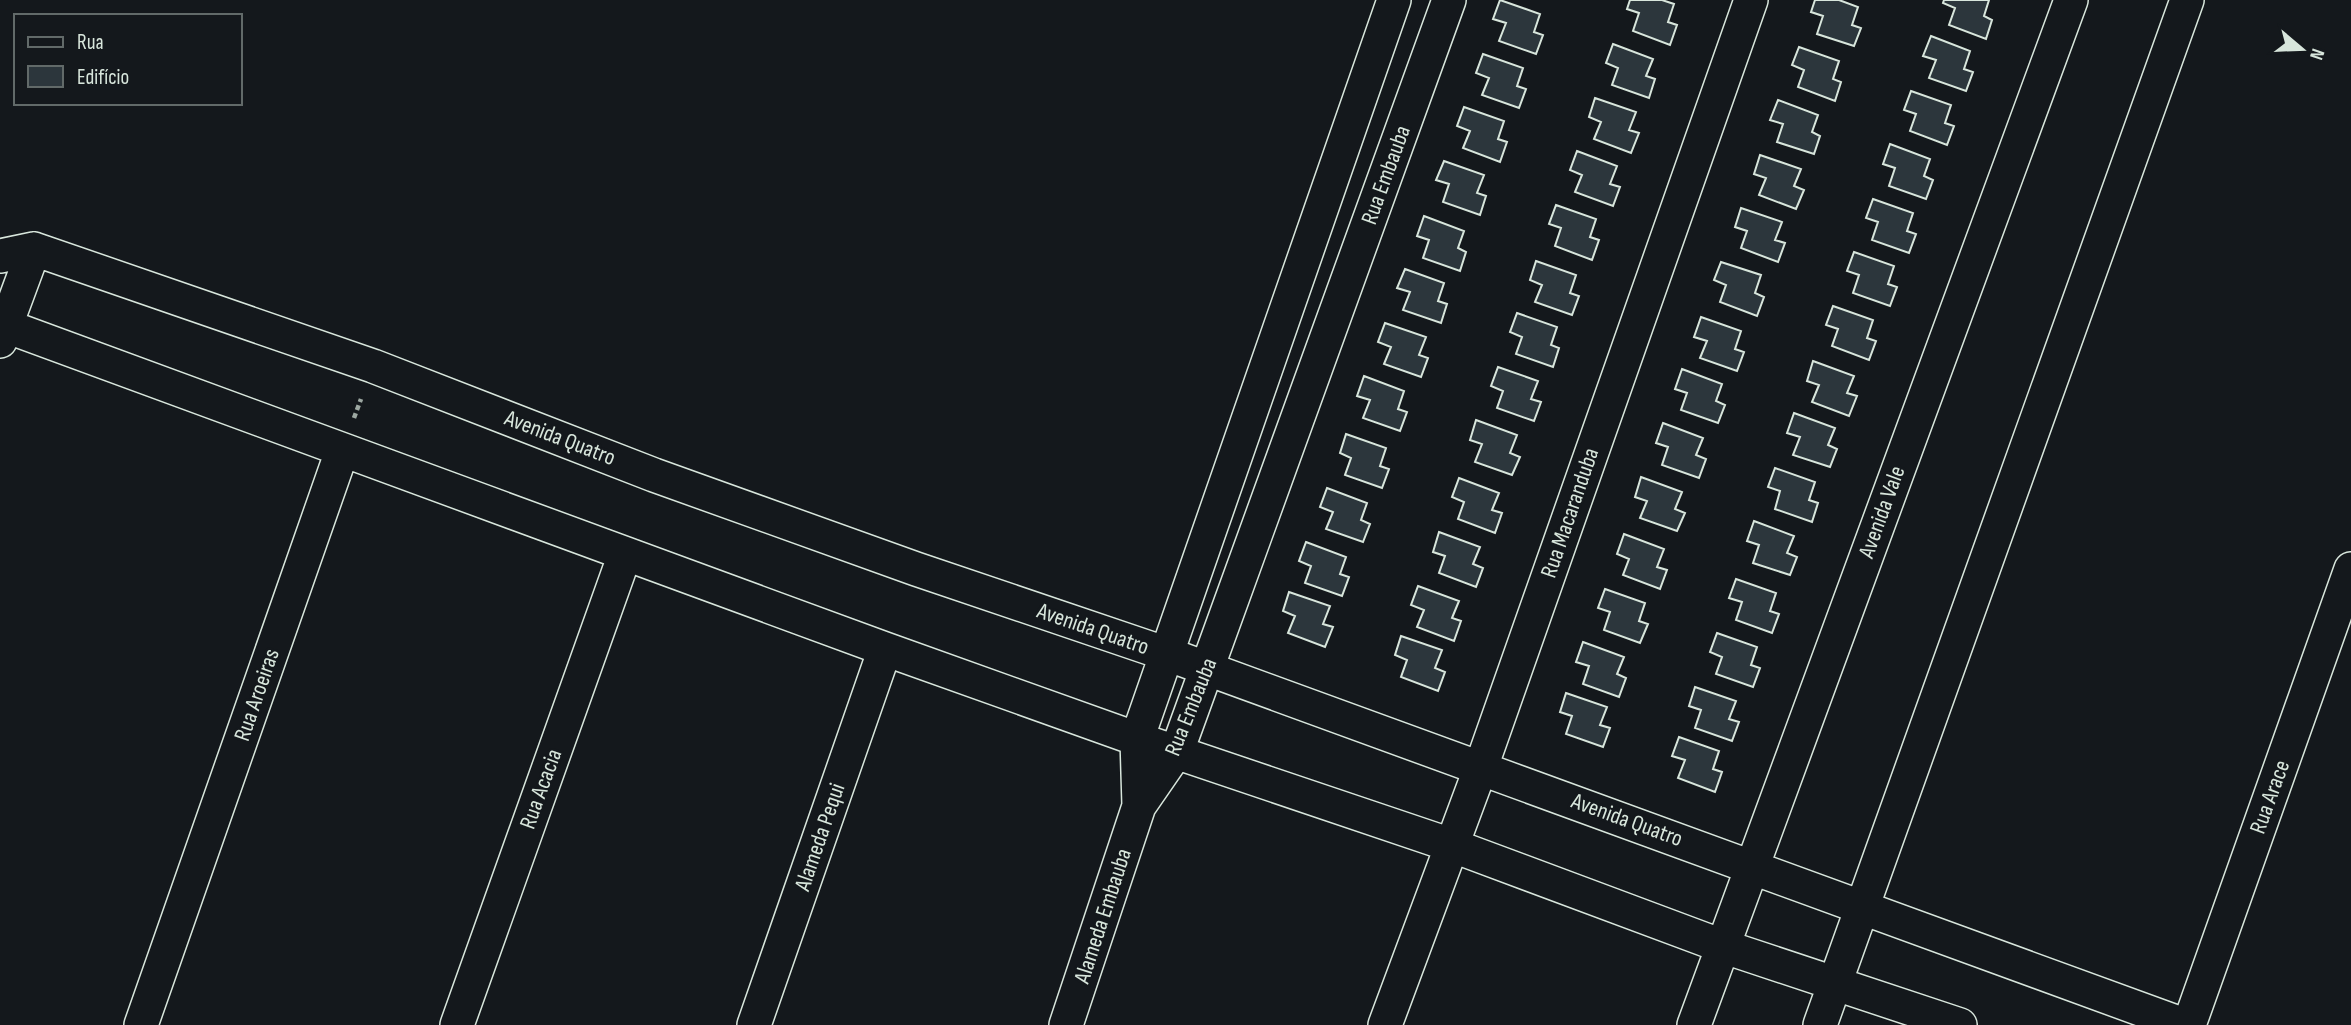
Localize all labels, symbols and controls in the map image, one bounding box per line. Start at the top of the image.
legend [14,14,242,105]
north arrow [2267,14,2337,84]
text: Rua [77,30,104,55]
text: N [2304,46,2329,63]
text: Edifício [77,65,129,90]
street label: Rua Embauba [1355,122,1417,228]
street label: Avenida Quatro [500,404,619,472]
street label: Rua Macaranduba [1535,444,1605,582]
street label: Avenida Vale [1852,462,1912,563]
street label: Avenida Quatro [1032,596,1153,661]
street label: Rua Aroeiras [228,645,286,745]
street label: Rua Embauba [1159,654,1223,760]
street label: Rua Acacia [514,745,568,833]
street label: Rua Arace [2244,756,2296,838]
street label: Alameda Pequi [788,780,851,895]
street label: Avenida Quatro [1567,787,1686,853]
street label: Alameda Embauba [1068,845,1138,988]

